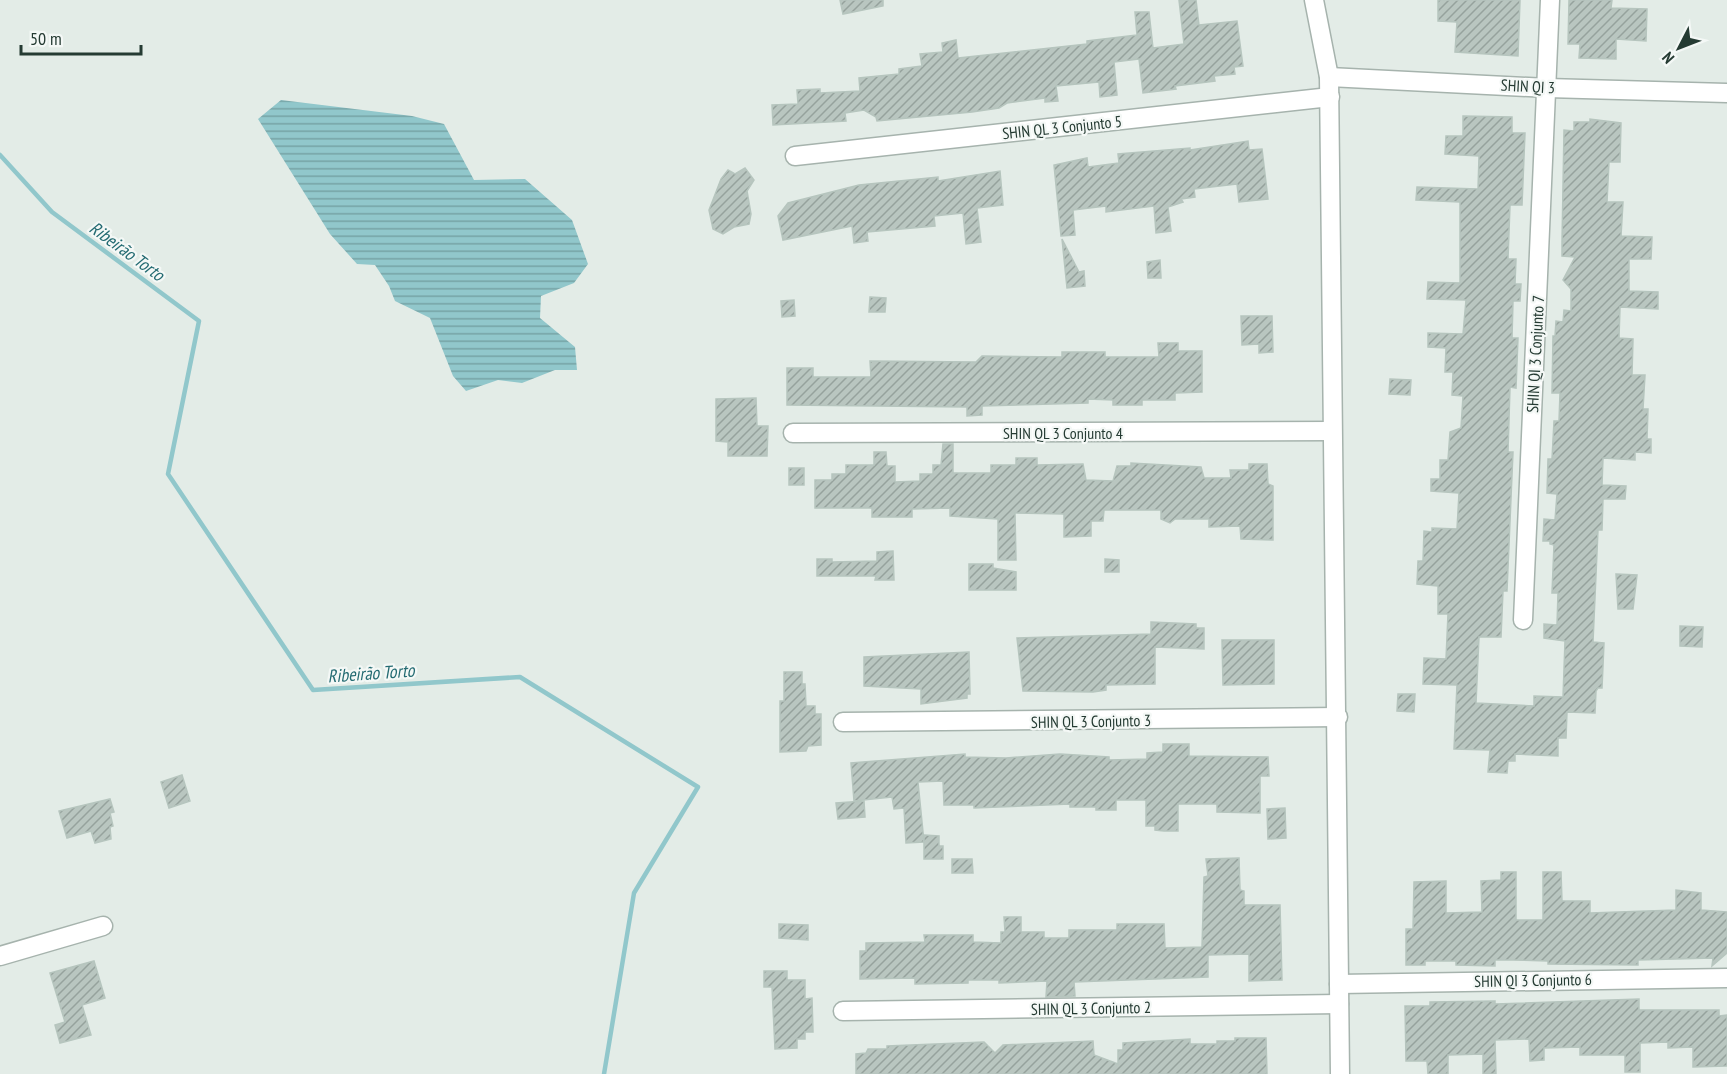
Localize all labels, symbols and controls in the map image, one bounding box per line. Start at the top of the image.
scale bar [21,18,141,56]
north arrow [1649,18,1709,78]
text: 50 m [30,27,62,50]
text: N [1658,48,1678,68]
street label: SHIN QI 3 [1500,75,1556,97]
street label: SHIN QL 3 Conjunto 5 [1001,111,1123,143]
water label: Ribeirão Torto [85,216,170,287]
street label: SHIN QI 3 Conjunto 7 [1522,295,1548,413]
street label: SHIN QL 3 Conjunto 4 [1003,423,1123,443]
water label: Ribeirão Torto [327,658,416,688]
street label: SHIN QL 3 Conjunto 3 [1031,710,1151,732]
street label: SHIN QI 3 Conjunto 6 [1474,969,1592,991]
street label: SHIN QL 3 Conjunto 2 [1031,997,1151,1019]

